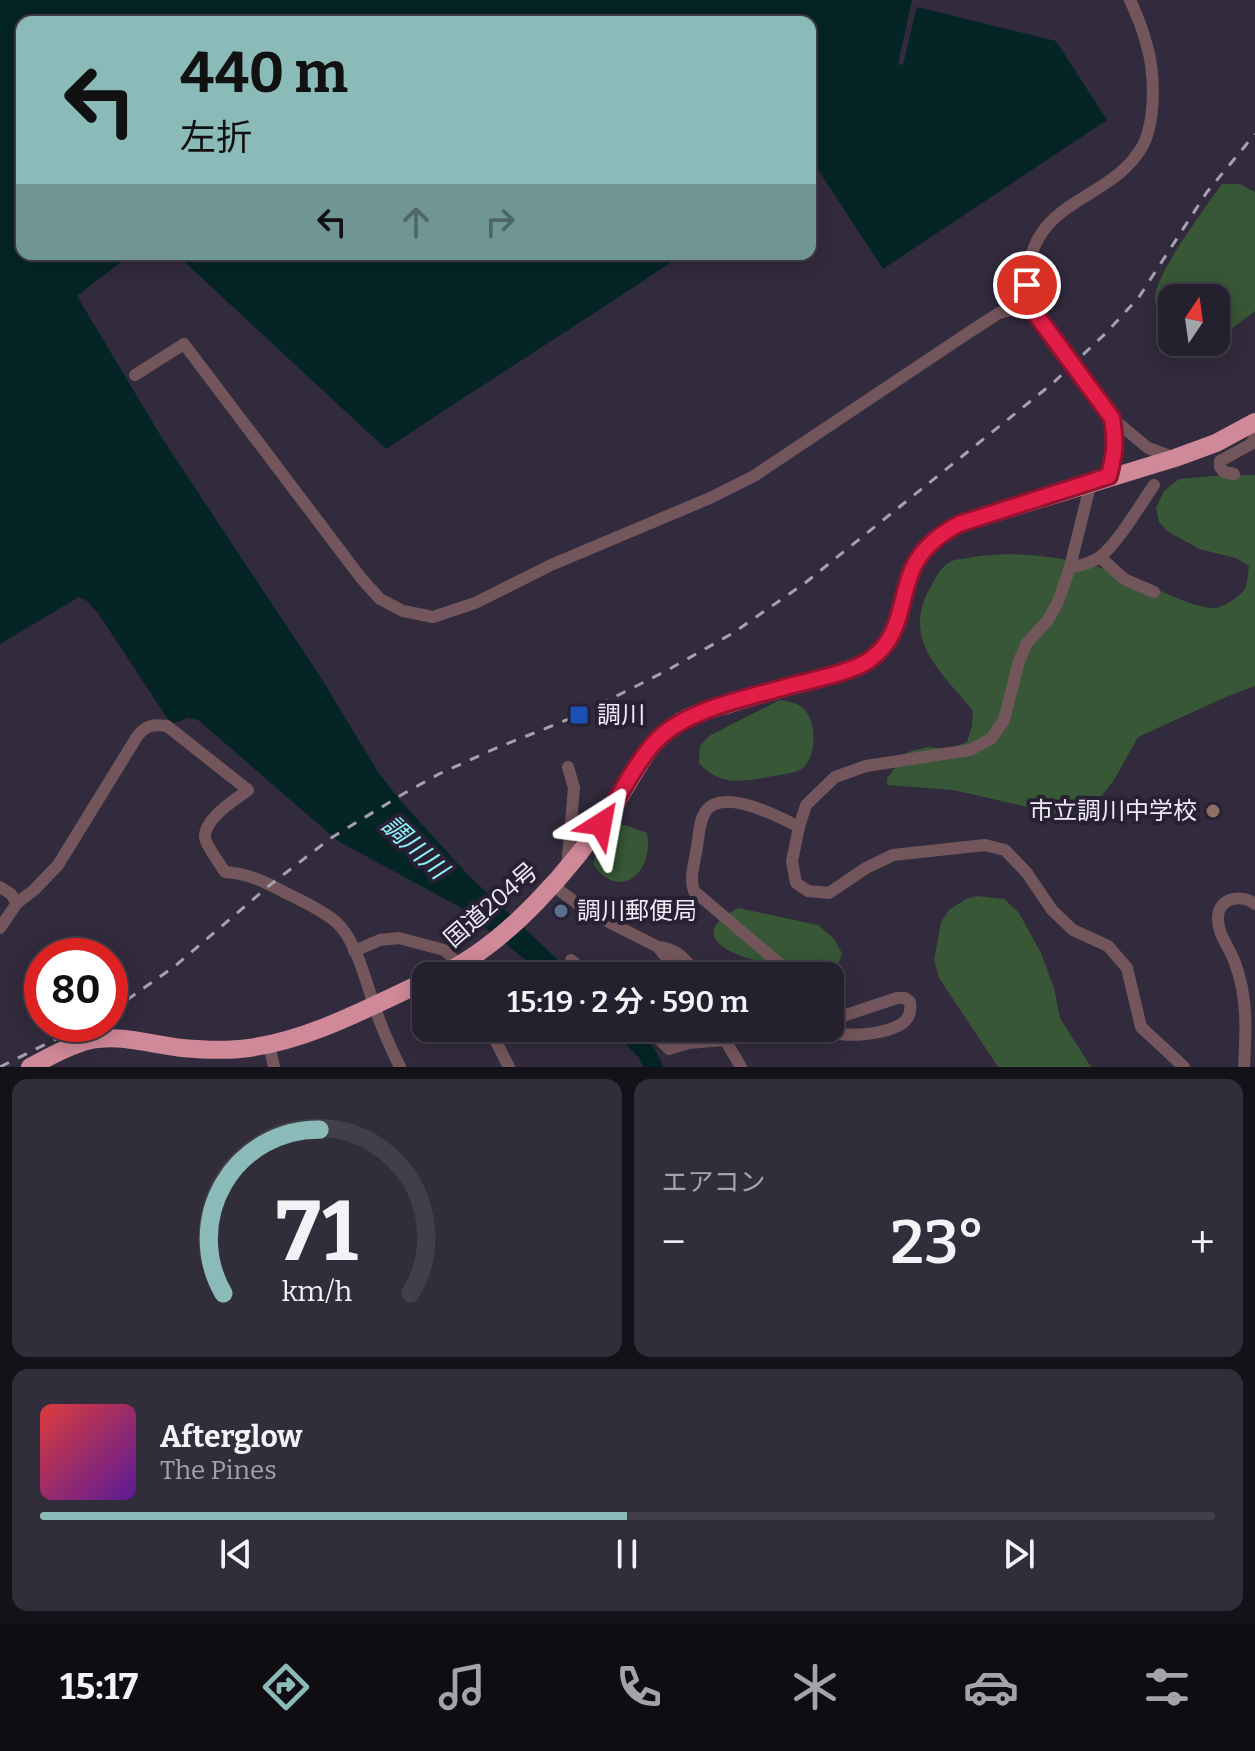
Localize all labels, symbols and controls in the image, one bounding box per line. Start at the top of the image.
text: 440 m [180,40,348,107]
icon: left [48,48,152,152]
text: 左折 [180,116,252,160]
icon: left [310,200,354,244]
icon: ahead [394,200,438,244]
icon: right [478,200,522,244]
pin [993,251,1061,319]
icon: arrive [1005,263,1049,307]
north arrow [1158,284,1230,356]
map controls [1158,284,1230,356]
place label: 調川 [597,701,645,729]
marker: 調川 [568,704,590,726]
position arrow [559,782,643,866]
place label: 市立調川中学校 [1029,797,1197,825]
marker: 市立調川中学校 [1204,802,1222,820]
water label: 調川川 [376,809,456,887]
street label: 国道204号 [439,857,543,953]
place label: 調川郵便局 [577,897,697,925]
marker: 調川郵便局 [552,902,570,920]
speed limit sign: 80 [24,938,128,1042]
text: 15:19 · 2 分 · 590 m [507,984,749,1020]
text: エアコン [662,1167,766,1198]
text: 71 [276,1182,358,1282]
text: 23° [891,1207,985,1279]
text: − [662,1216,686,1269]
text: + [1190,1216,1215,1269]
text: km/h [281,1274,352,1309]
text: Afterglow [160,1419,302,1455]
text: The Pines [160,1455,277,1486]
icon: previous [214,1532,258,1576]
icon: pause [605,1532,649,1576]
icon: next [997,1532,1041,1576]
icon: directions [258,1659,314,1715]
icon: music [434,1659,490,1715]
icon: phone [611,1659,667,1715]
icon: climate [787,1659,843,1715]
icon: car [963,1659,1019,1715]
icon: filters [1139,1659,1195,1715]
text: 15:17 [60,1665,138,1709]

